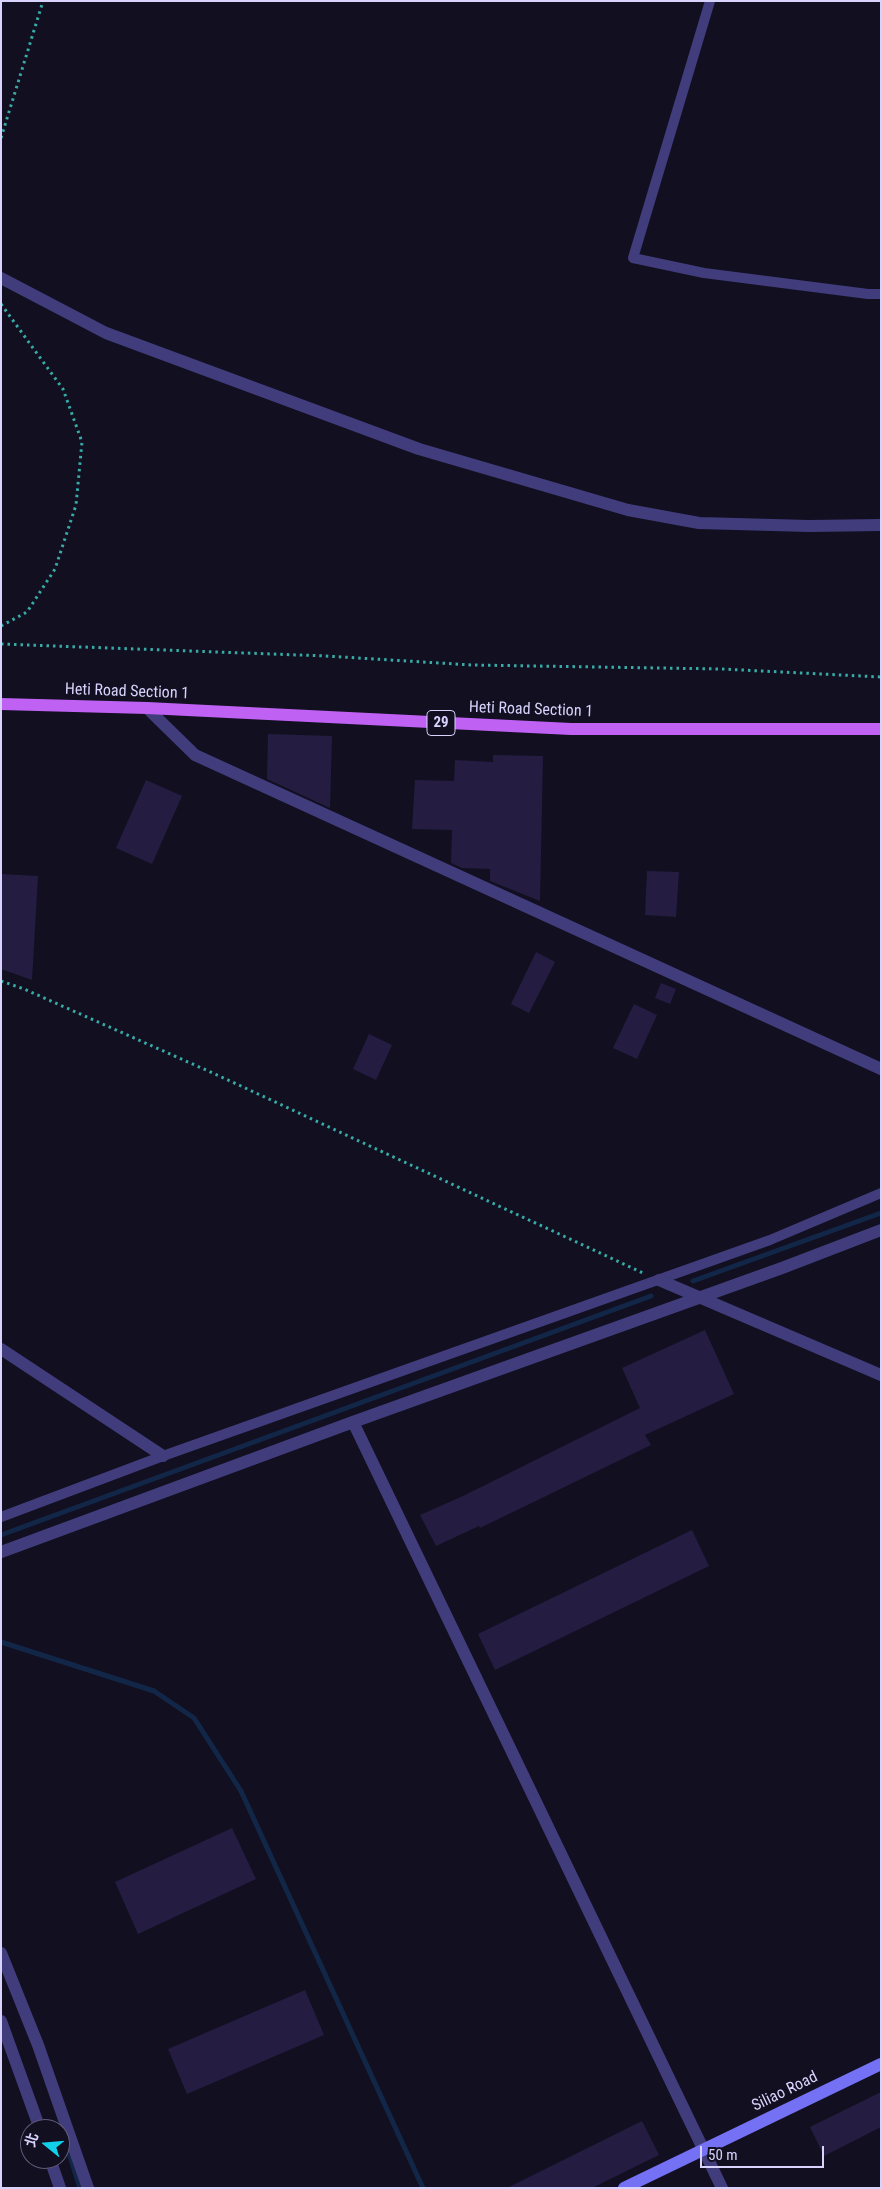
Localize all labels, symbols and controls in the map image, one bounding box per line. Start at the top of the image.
street label: Heti Road Section 1 [65,680,189,704]
street label: Heti Road Section 1 [469,698,593,722]
road number: 29 [427,710,455,736]
street label: Siliao Road [749,2068,821,2116]
north arrow [20,2119,70,2169]
text: 北 [22,2131,41,2149]
scale bar [702,2136,826,2168]
text: 50 m [708,2146,738,2164]

